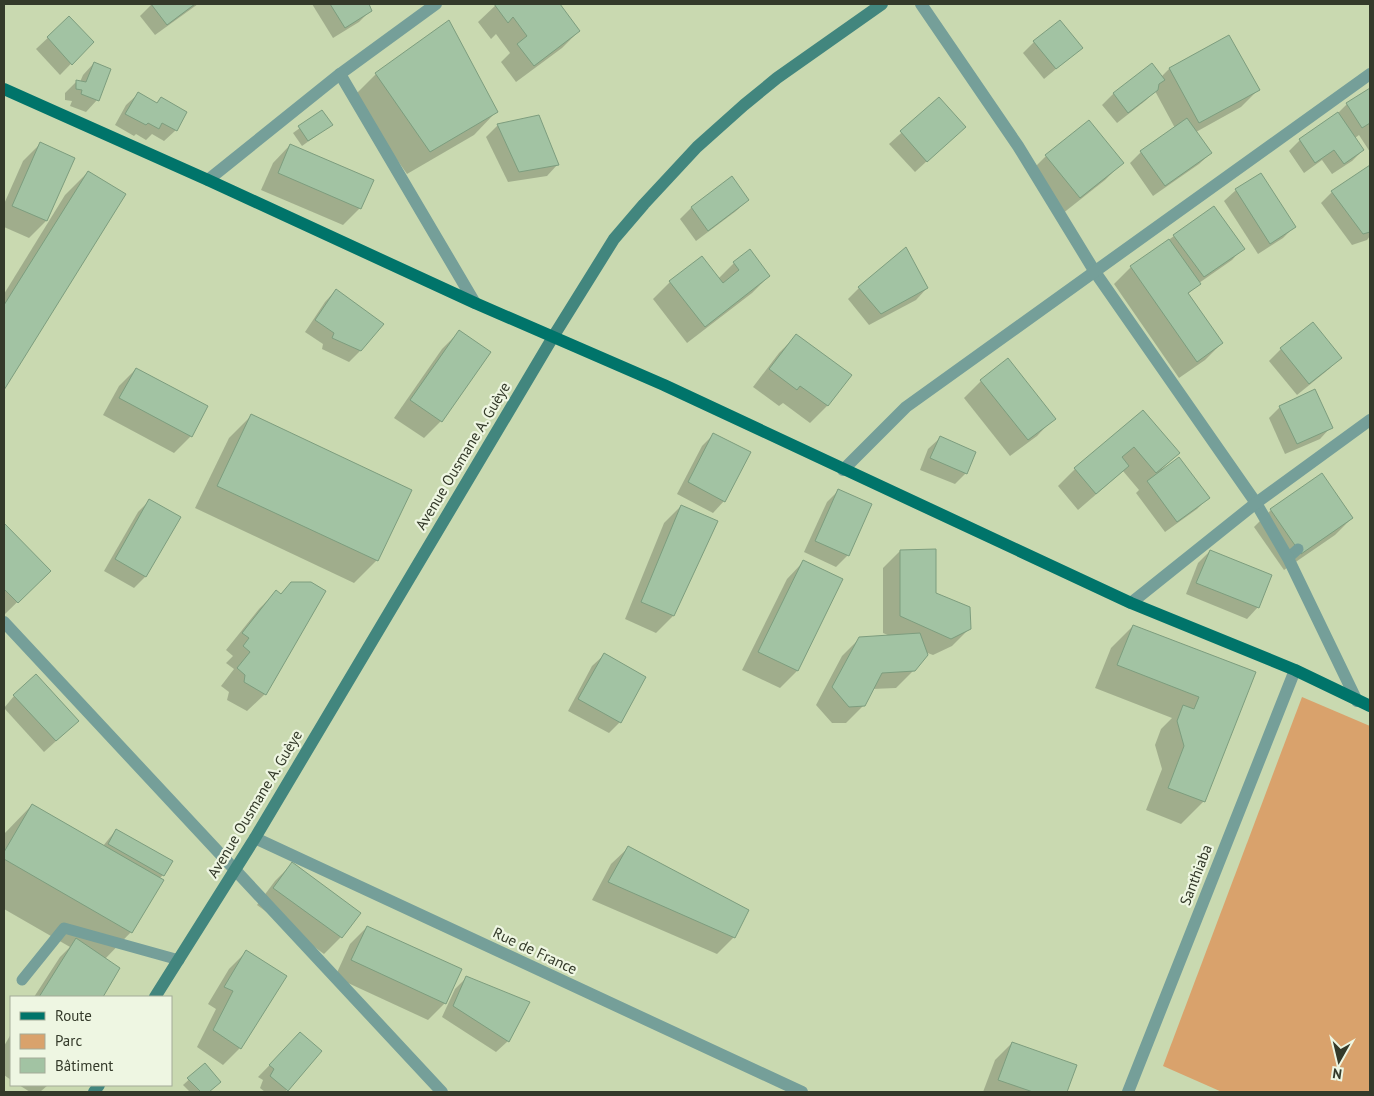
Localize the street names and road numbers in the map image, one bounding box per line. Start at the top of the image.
street label: Avenue Ousmane A. Guèye [411,379,514,533]
street label: Avenue Ousmane A. Guèye [203,727,306,881]
street label: Santhiaba [1175,842,1216,908]
street label: Rue de France [490,923,580,978]

